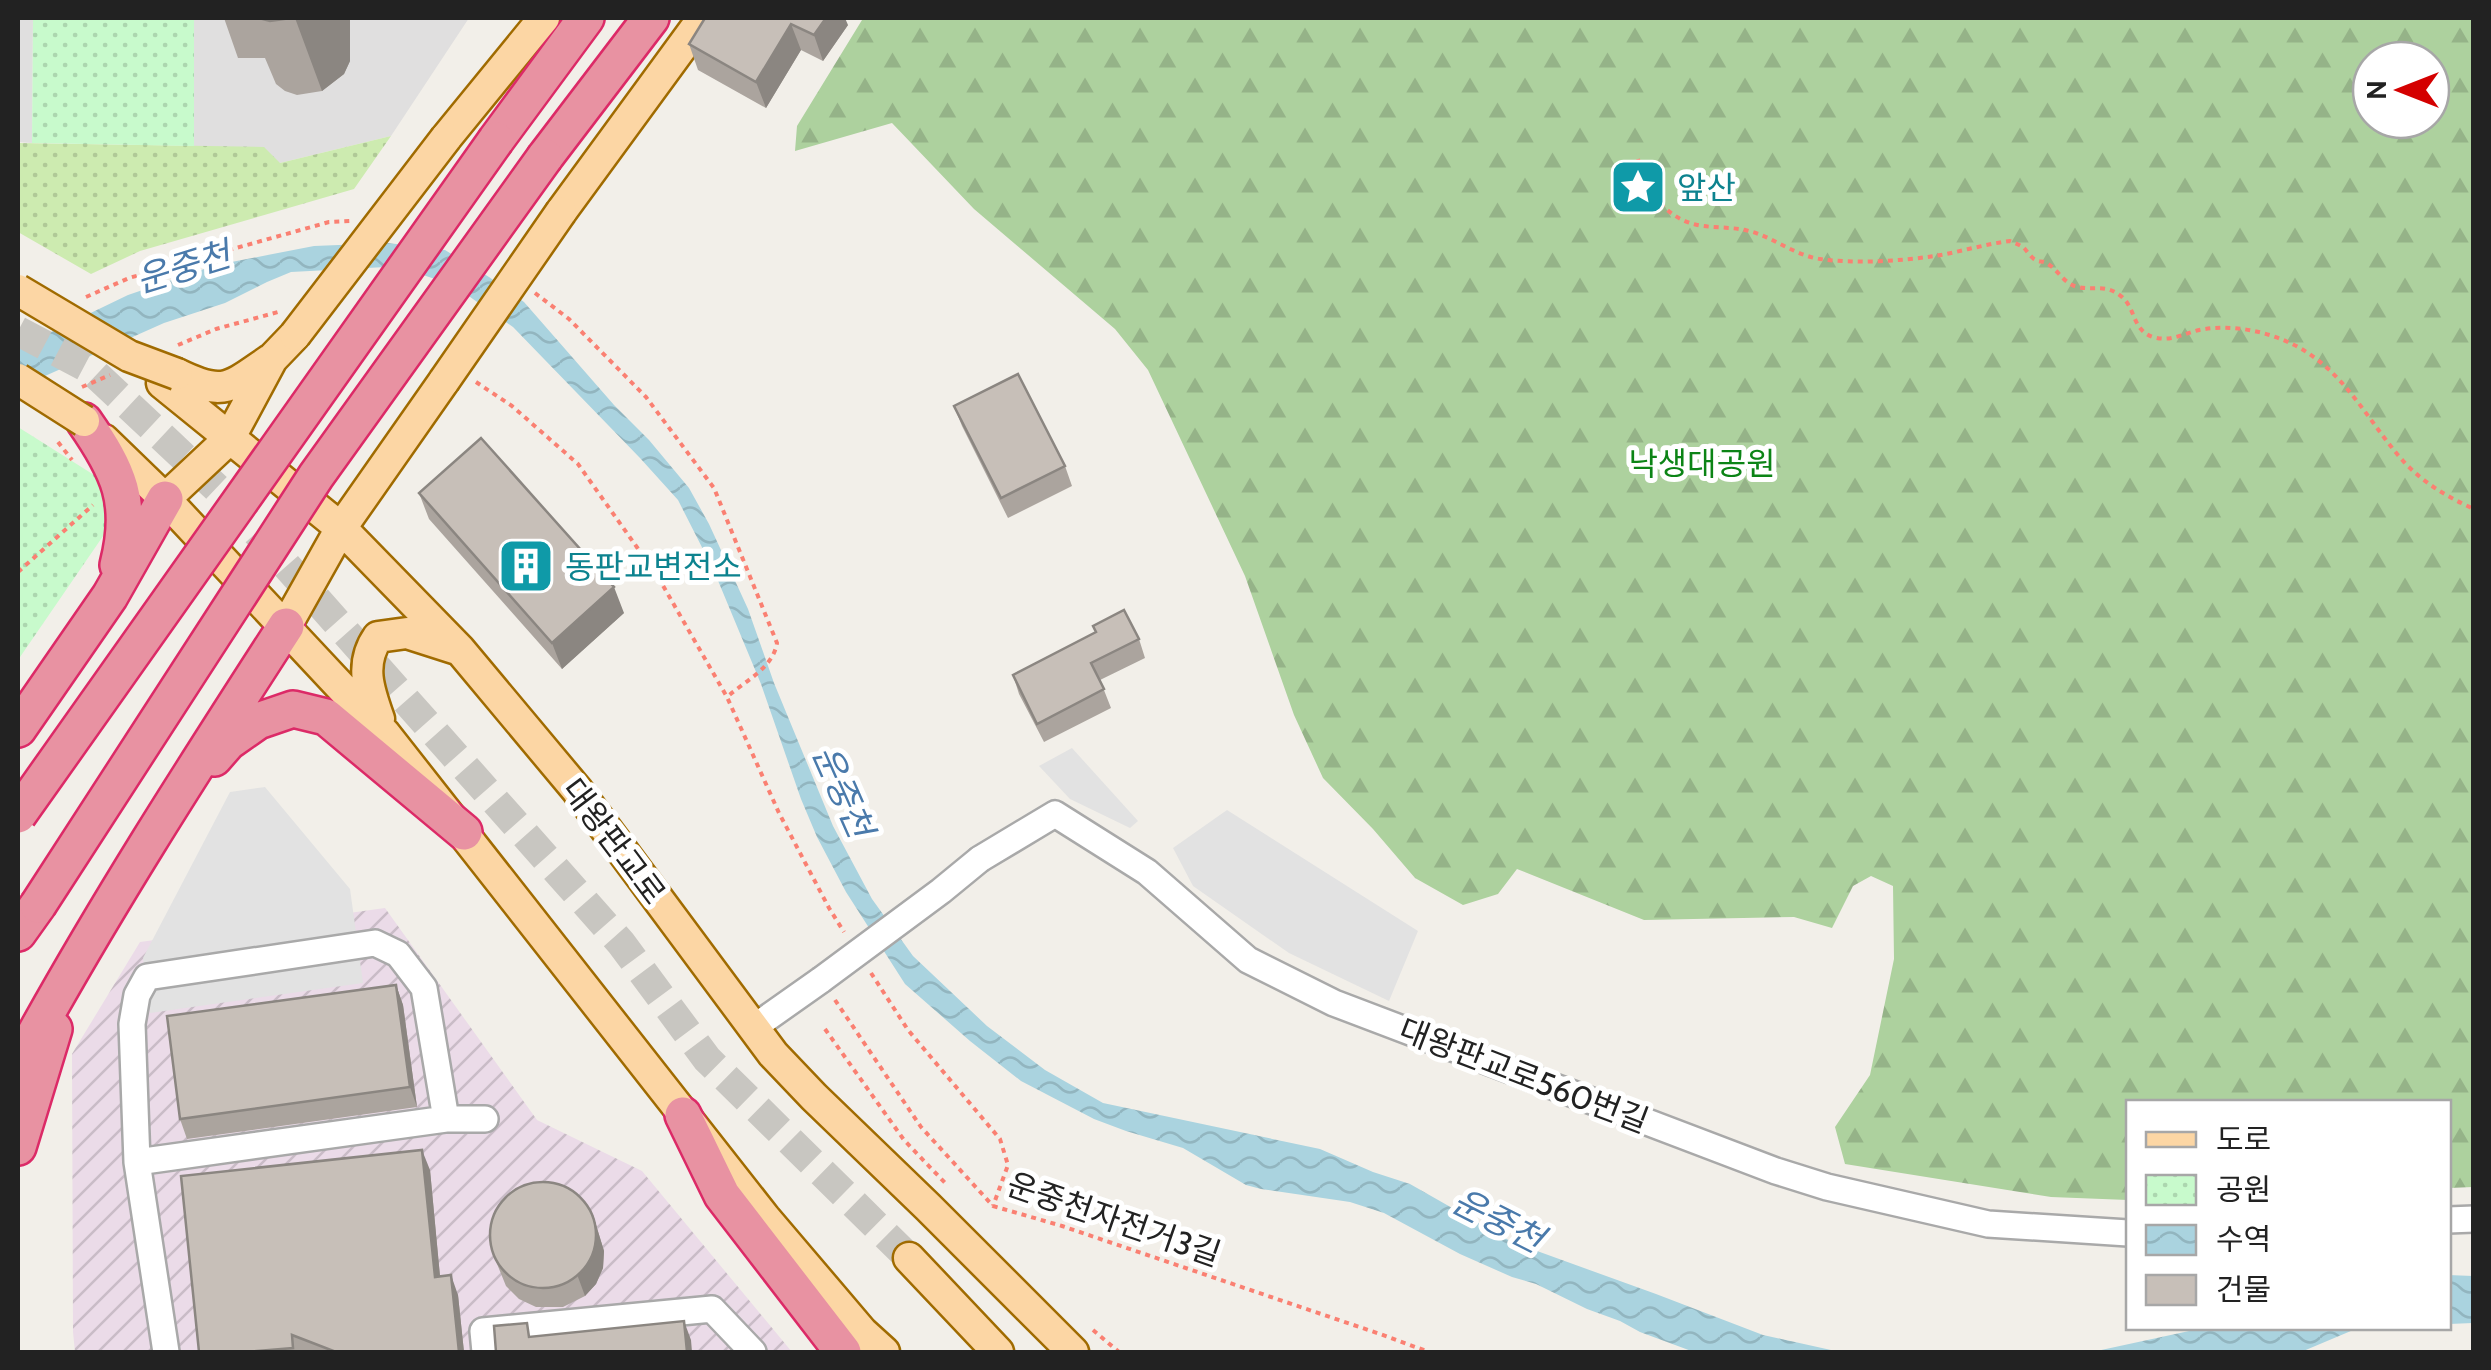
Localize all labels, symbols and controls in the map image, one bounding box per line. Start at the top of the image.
north arrow [2351,40,2451,140]
text: N [2359,80,2393,100]
place icon: 앞산 [1608,157,1668,217]
place label: 앞산 [1677,168,1736,207]
water label: 운중천 [131,231,239,302]
park label: 낙생대공원 [1628,444,1776,483]
building icon: 동판교변전소 [496,536,556,596]
place label: 동판교변전소 [565,547,742,586]
water label: 운중천 [804,738,884,847]
street label: 대왕판교로 [554,770,674,912]
street label: 대왕판교로560번길 [1394,1010,1654,1140]
legend [2126,1100,2451,1330]
text: 도로 [2216,1121,2271,1158]
street label: 운중천자전거3길 [1002,1164,1226,1274]
text: 공원 [2216,1171,2271,1208]
water label: 운중천 [1445,1179,1554,1263]
text: 수역 [2216,1221,2271,1258]
text: 건물 [2216,1271,2271,1308]

